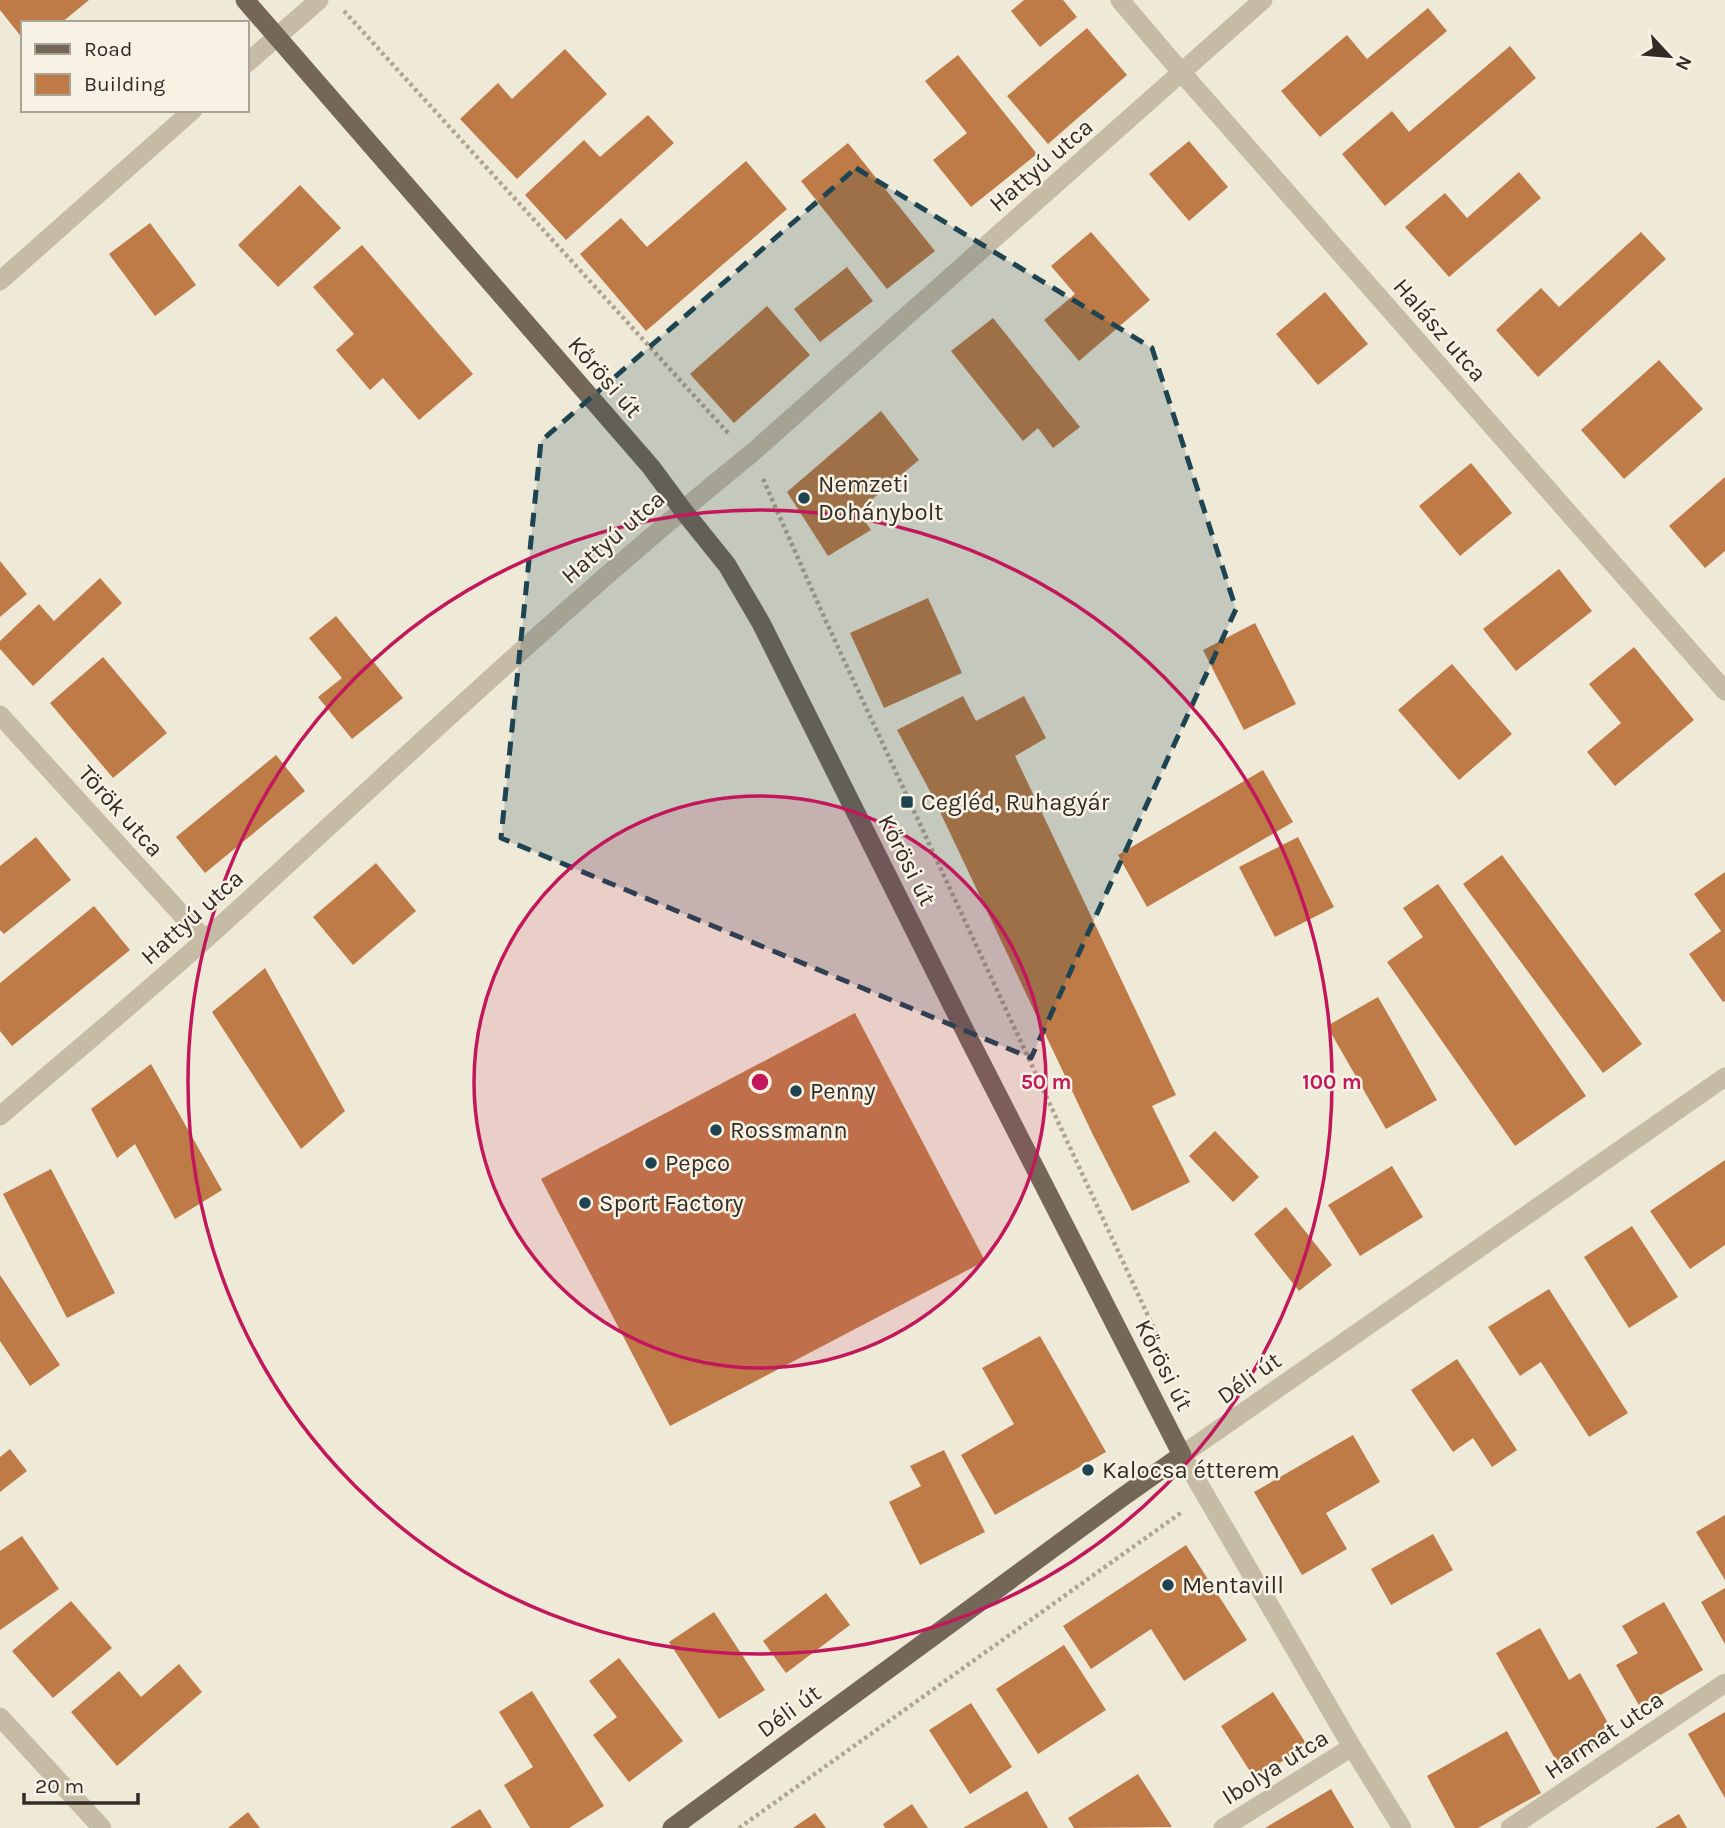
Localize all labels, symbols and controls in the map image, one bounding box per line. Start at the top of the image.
legend [21,21,248,112]
north arrow [1634,21,1704,91]
text: Road [84,37,132,61]
text: N [1671,52,1696,74]
text: Building [84,72,165,96]
street label: Hattyú utca [984,112,1098,218]
street label: Halász utca [1387,272,1493,388]
street label: Kőrösi út [562,331,648,423]
place label: Nemzeti Dohánybolt [818,470,943,526]
street label: Hattyú utca [556,484,670,590]
marker: Nemzeti Dohánybolt [796,490,812,506]
street label: Török utca [73,759,169,863]
place label: Cegléd, Ruhagyár [921,788,1110,816]
marker: Cegléd, Ruhagyár [899,794,915,810]
street label: Kőrösi út [872,810,942,910]
street label: Hattyú utca [135,864,249,970]
centre of rings [748,1070,772,1094]
text: 50 m [1021,1070,1071,1094]
text: 100 m [1302,1070,1362,1094]
place label: Penny [810,1077,876,1105]
marker: Penny [788,1083,804,1099]
place label: Rossmann [730,1116,848,1144]
marker: Rossmann [708,1122,724,1138]
place label: Pepco [665,1149,730,1177]
marker: Pepco [643,1155,659,1171]
place label: Sport Factory [599,1189,744,1217]
marker: Sport Factory [577,1195,593,1211]
street label: Kőrösi út [1129,1315,1199,1415]
street label: Déli út [1212,1346,1286,1410]
place label: Kalocsa étterem [1102,1456,1280,1484]
marker: Kalocsa étterem [1080,1462,1096,1478]
place label: Mentavill [1182,1571,1284,1599]
marker: Mentavill [1160,1577,1176,1593]
street label: Déli út [752,1679,826,1743]
street label: Harmat utca [1539,1685,1669,1785]
street label: Ibolya utca [1217,1723,1333,1811]
scale bar [24,1762,138,1806]
text: 20 m [35,1774,84,1798]

